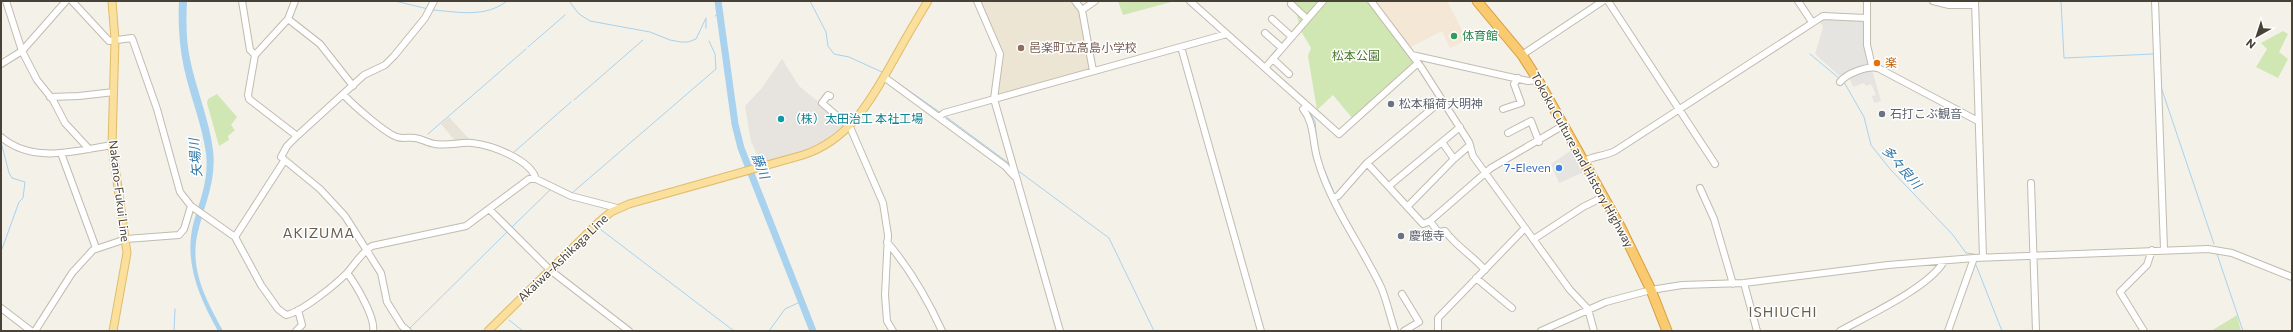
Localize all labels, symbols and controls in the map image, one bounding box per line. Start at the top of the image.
north arrow [2237,16,2277,56]
place label: 体育館 [1462,28,1498,42]
marker: 体育館 [1449,31,1459,41]
text: N [2243,37,2258,52]
place label: 邑楽町立高島小学校 [1029,40,1137,54]
marker: 邑楽町立高島小学校 [1016,43,1026,53]
park label: 松本公園 [1332,48,1380,62]
place label: 楽 [1885,55,1897,69]
marker: 楽 [1872,58,1882,68]
street label: Tokoku Culture and History Highway [1529,70,1637,249]
place label: 松本稲荷大明神 [1399,96,1483,110]
marker: 松本稲荷大明神 [1386,99,1396,109]
place label: 石打こぶ観音 [1890,106,1962,120]
marker: 石打こぶ観音 [1877,109,1887,119]
place label: （株）太田治工 本社工場 [789,111,923,125]
marker: （株）太田治工 本社工場 [776,114,786,124]
water label: 矢場川 [185,136,205,178]
street label: Nakano-Fukui Line [107,139,133,243]
water label: 多々良川 [1879,142,1926,193]
water label: 藤川 [749,151,774,183]
place label: 7-Eleven [1504,160,1551,174]
marker: 7-Eleven [1554,163,1564,173]
street label: Akaiwa-Ashikaga Line [515,211,610,304]
district label: AKIZUMA [283,224,355,241]
place label: 慶徳寺 [1409,228,1445,242]
marker: 慶徳寺 [1396,231,1406,241]
district label: ISHIUCHI [1749,303,1817,320]

